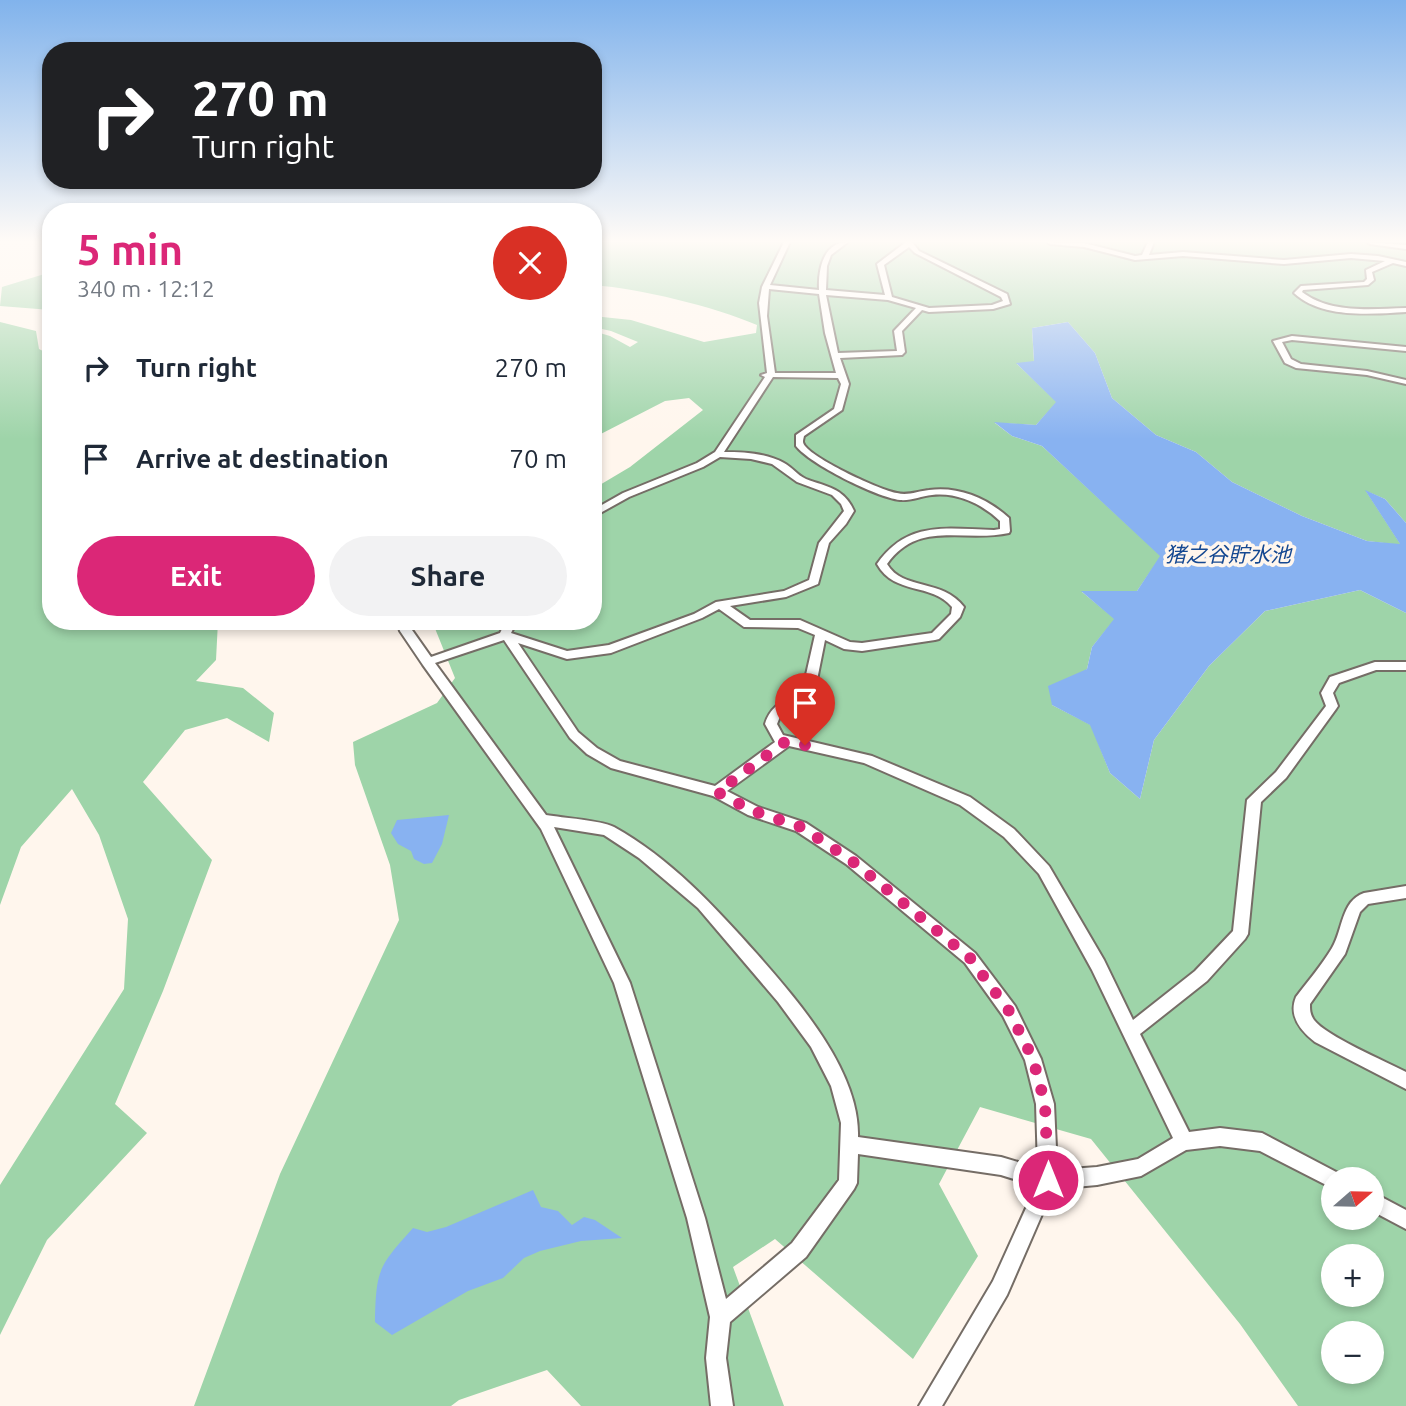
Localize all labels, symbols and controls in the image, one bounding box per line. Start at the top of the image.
icon: right [77,70,168,161]
text: 270 m [192,70,329,125]
text: Turn right [192,128,334,164]
text: 5 min [77,226,183,273]
button: close [493,226,567,300]
text: 340 m · 12:12 [77,276,215,301]
icon: right [77,349,115,387]
text: Turn right [136,353,257,382]
text: 270 m [495,353,567,382]
icon: arrive [77,440,115,478]
text: Arrive at destination [136,444,389,473]
text: 70 m [509,444,567,473]
button: Exit [77,536,315,616]
button: Share [329,536,567,616]
water label: 猪之谷貯水池 [1165,542,1293,566]
pin [775,673,835,745]
icon: arrive [786,684,824,722]
position arrow [1011,1143,1085,1217]
north arrow [1321,1167,1384,1230]
map controls [1321,1167,1384,1384]
button: + [1321,1244,1384,1307]
button: − [1321,1321,1384,1384]

